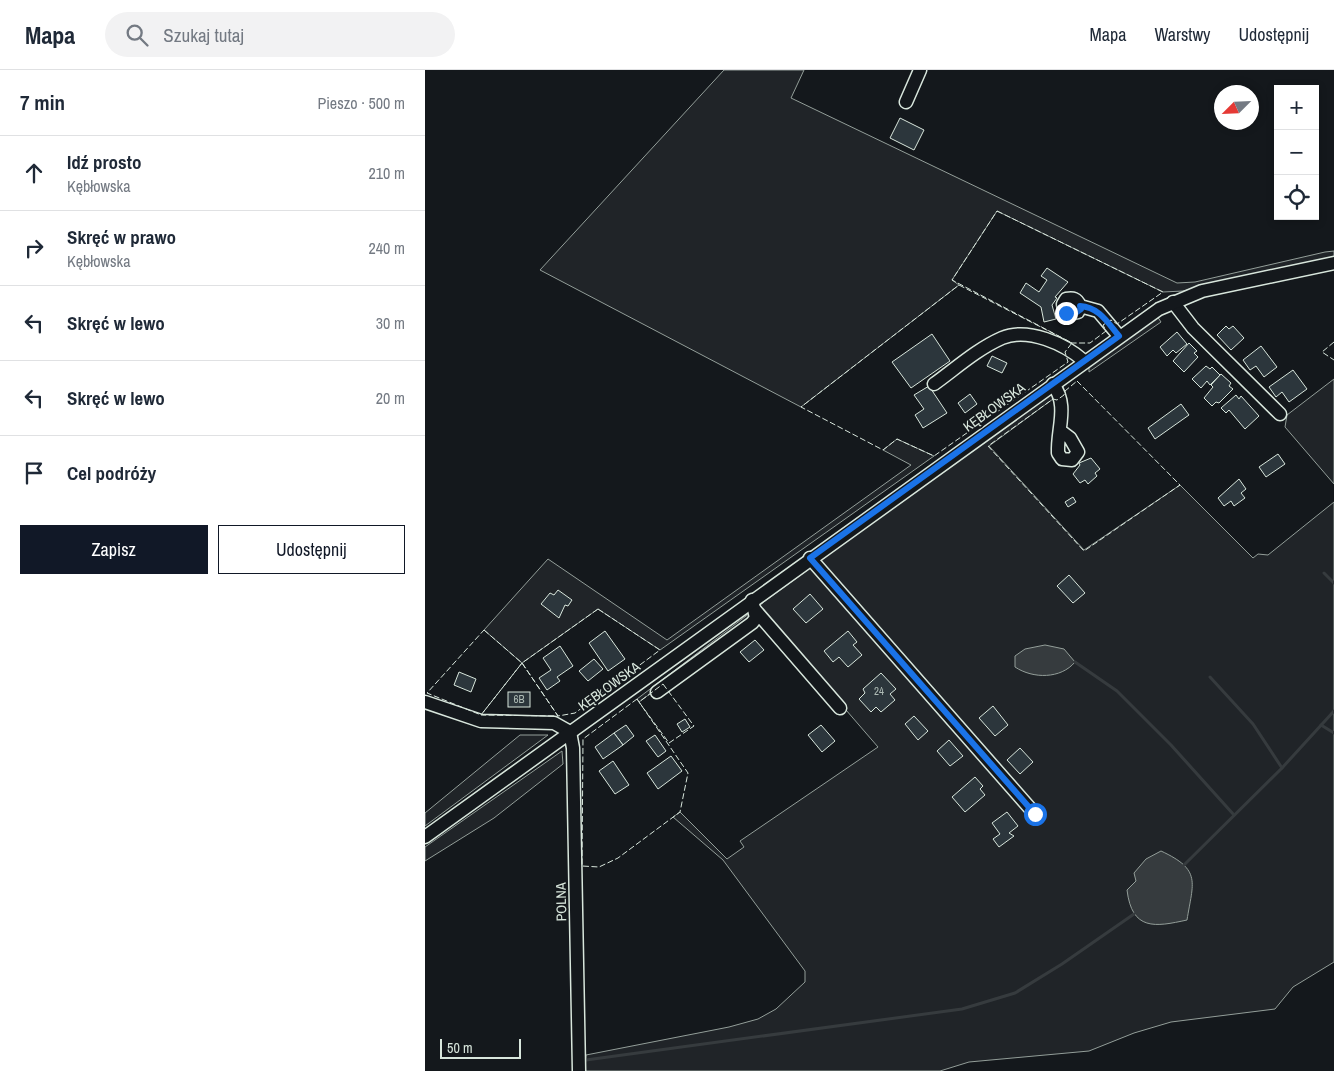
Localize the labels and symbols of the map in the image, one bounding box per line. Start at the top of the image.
north arrow [1214,85,1259,130]
route end [1055,302,1078,325]
street label: KĘBŁOWSKA [960,378,1029,435]
street label: KĘBŁOWSKA [575,657,644,714]
house number: 24 [874,684,884,698]
house number: 6B [513,692,525,706]
route start [1024,803,1047,826]
street label: POLNA [552,882,570,922]
scale bar [440,1036,521,1059]

